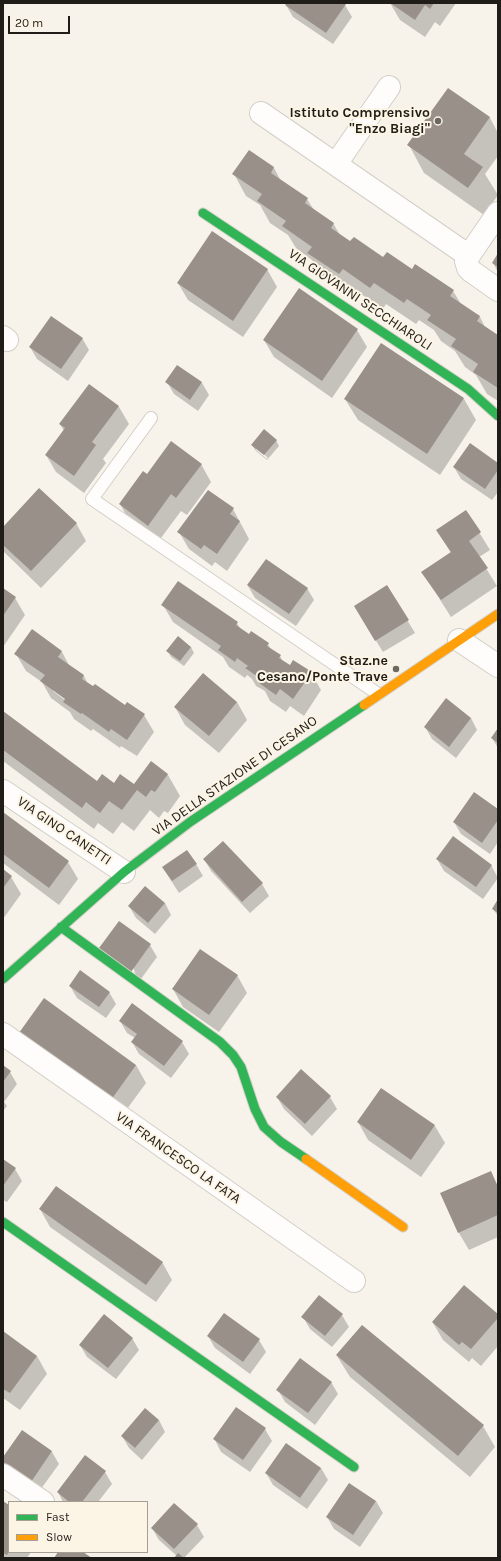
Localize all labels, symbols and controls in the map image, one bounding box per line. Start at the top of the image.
scale bar [10,8,72,34]
text: 20 m [15,16,43,30]
place label: Istituto Comprensivo "Enzo Biagi" [290,105,430,138]
marker: Istituto Comprensivo "Enzo Biagi" [433,116,443,126]
street label: VIA GIOVANNI SECCHIAROLI [285,246,435,354]
place label: Staz.ne Cesano/Ponte Trave [257,653,388,686]
marker: Staz.ne Cesano/Ponte Trave [391,664,401,674]
street label: VIA DELLA STAZIONE DI CESANO [149,712,321,840]
street label: VIA GINO CANETTI [14,793,114,869]
street label: VIA FRANCESCO LA FATA [112,1108,244,1208]
legend [8,1501,148,1553]
text: Fast [46,1510,69,1524]
text: Slow [46,1530,72,1544]

